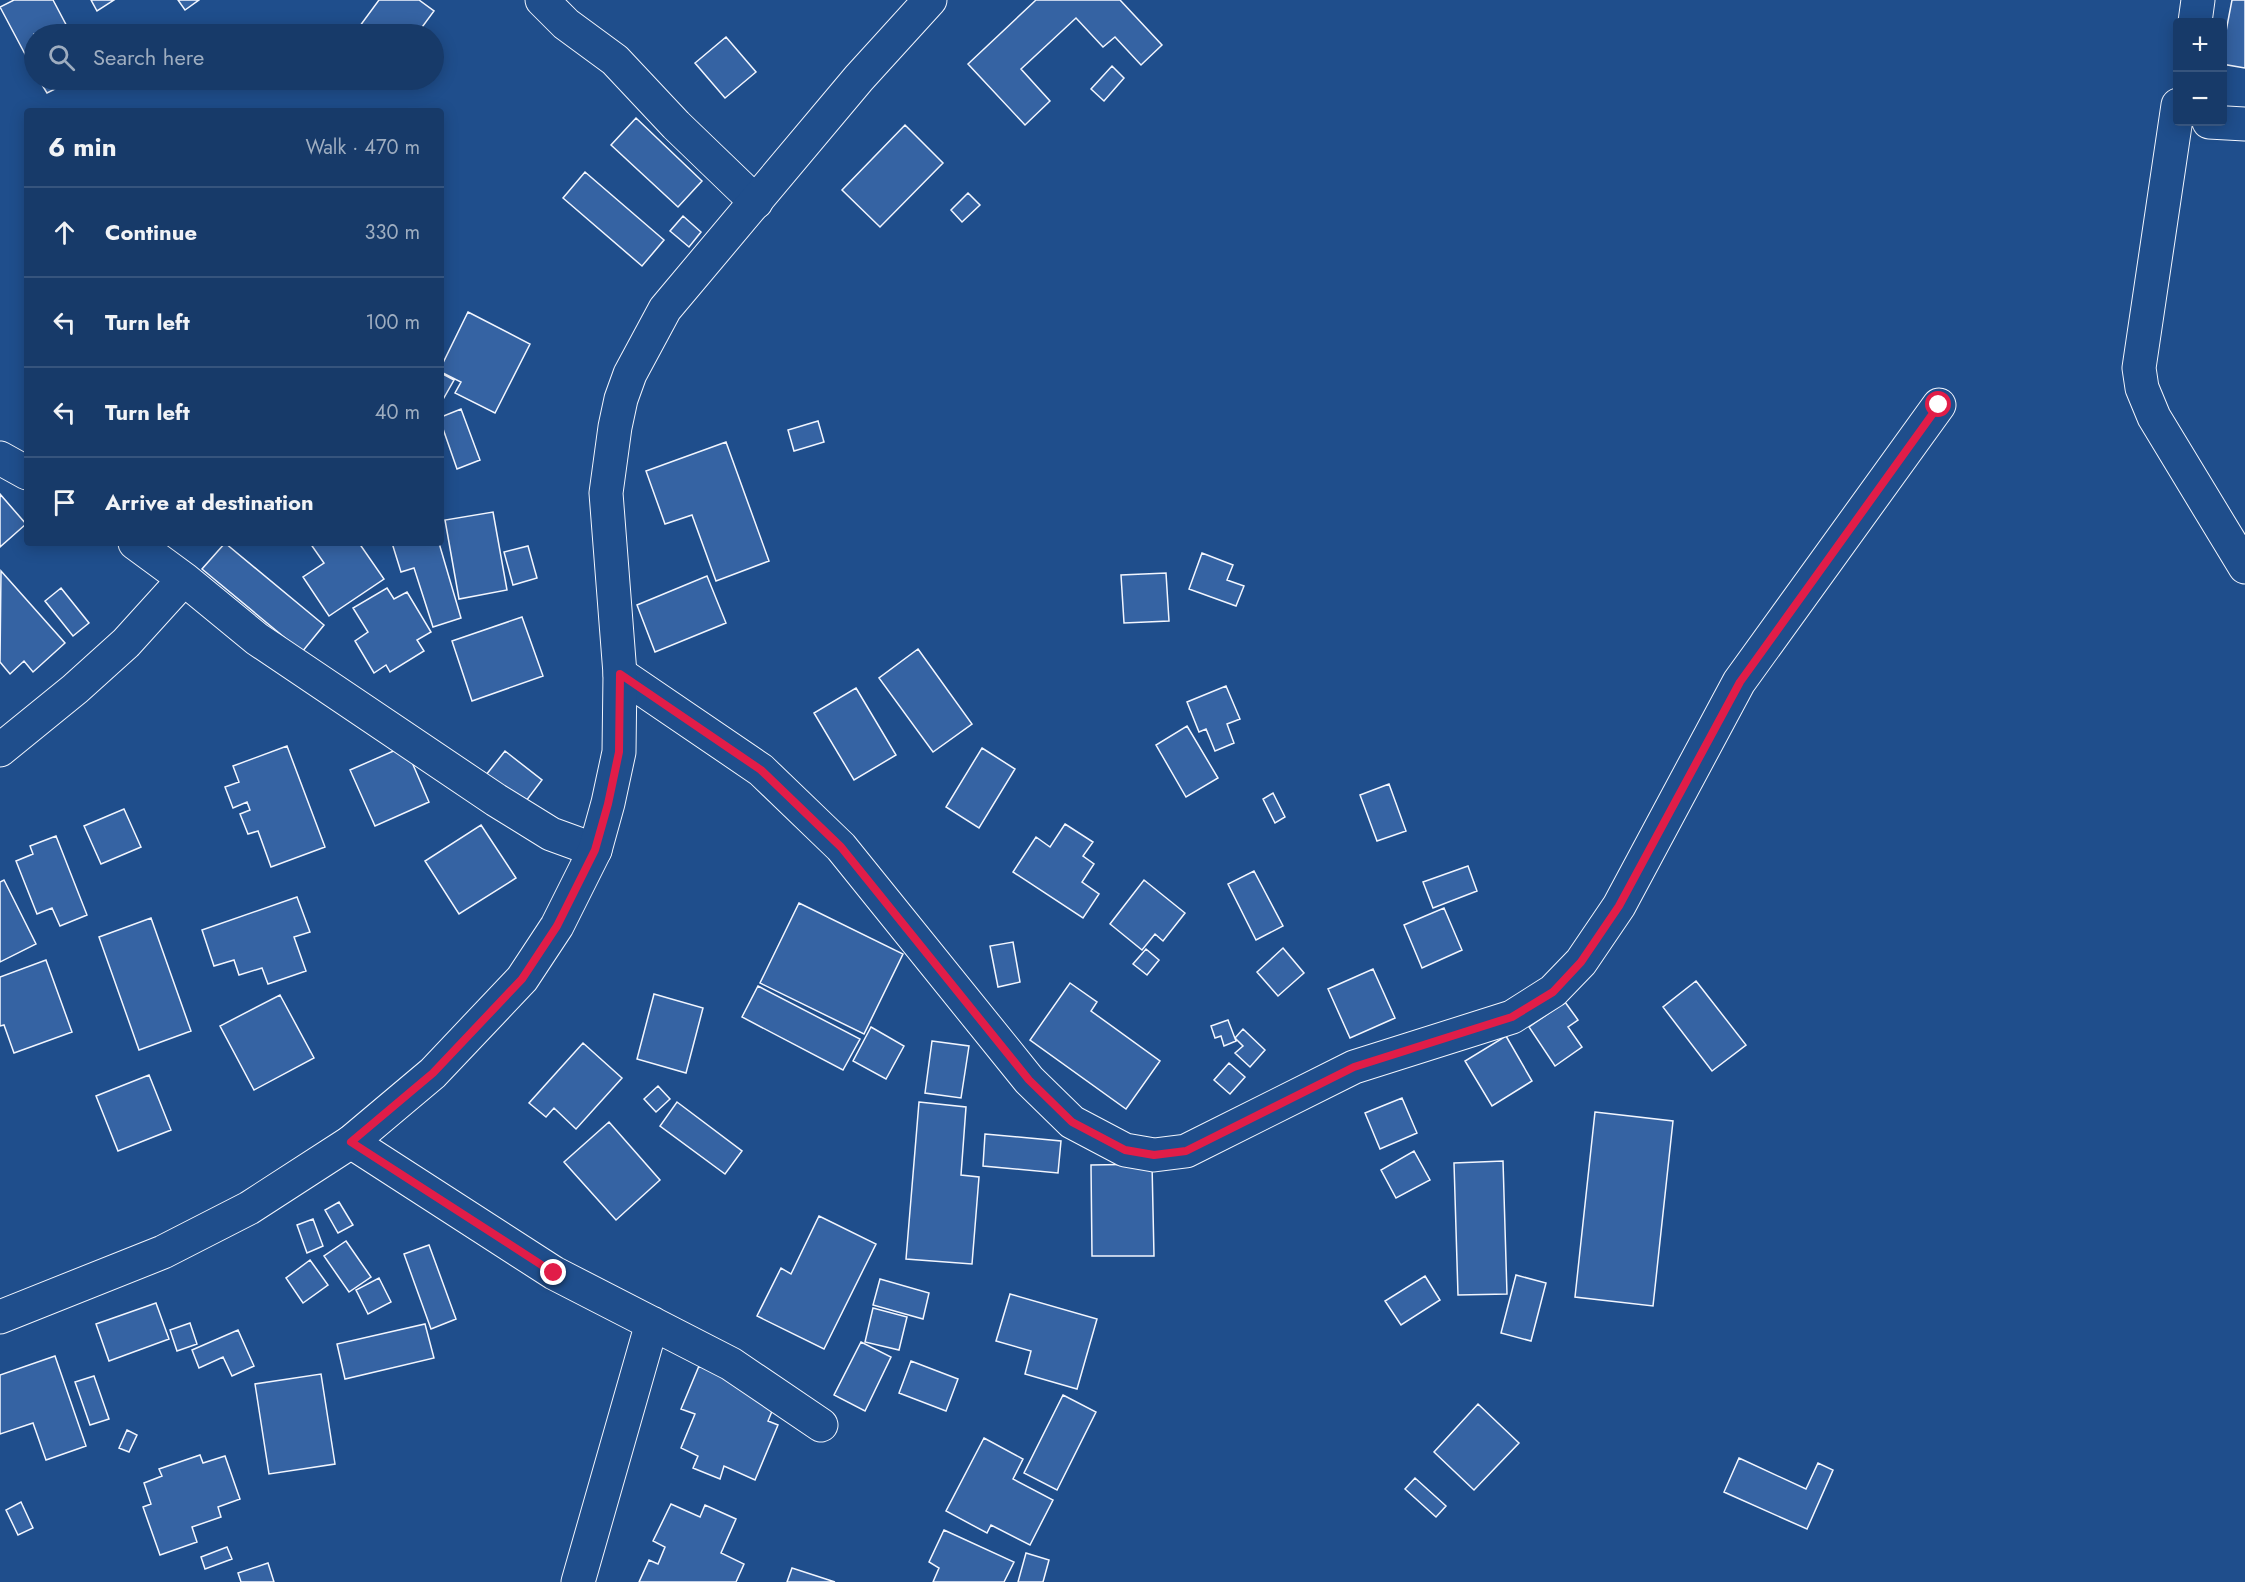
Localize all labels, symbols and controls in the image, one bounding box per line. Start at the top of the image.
map controls [2173,18,2227,126]
button: + [2173,18,2227,72]
search box [24,24,444,90]
icon: search [45,41,78,74]
text: Search here [93,41,204,73]
button: − [2173,72,2227,126]
text: 6 min [48,128,117,166]
text: Walk · 470 m [305,133,420,162]
icon: ahead [48,216,81,249]
text: Continue [105,216,197,248]
text: 330 m [365,218,420,247]
icon: left [48,306,81,339]
text: Turn left [105,306,190,338]
text: 100 m [365,308,420,337]
route start [1925,391,1951,417]
icon: left [48,396,81,429]
text: Turn left [105,396,190,428]
text: 40 m [375,398,420,427]
icon: arrive [48,486,81,519]
text: Arrive at destination [105,486,314,518]
route end [540,1259,566,1285]

